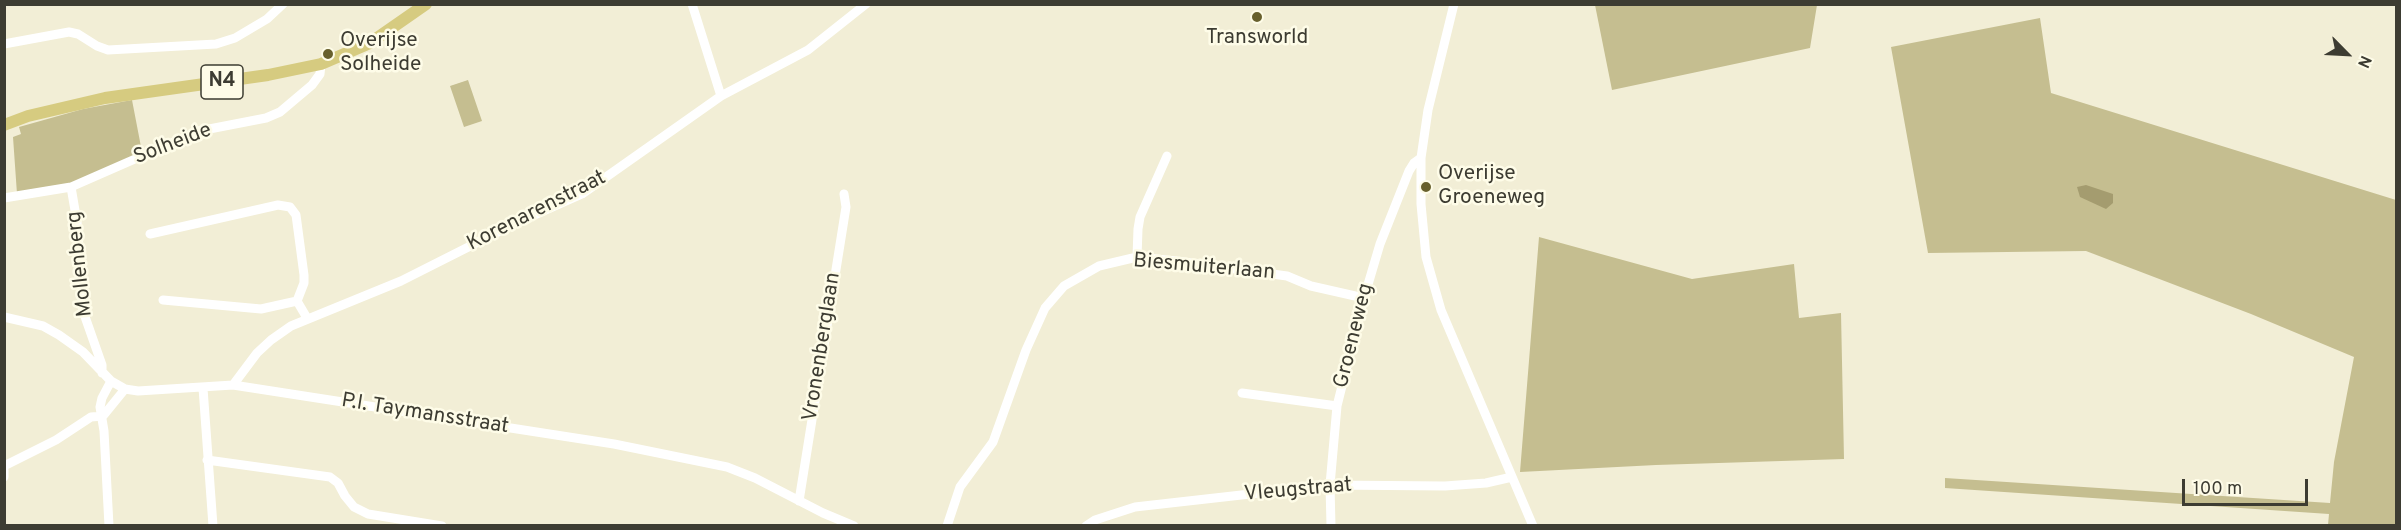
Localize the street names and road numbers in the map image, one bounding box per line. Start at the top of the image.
road number: N4 [201,65,243,99]
street label: Solheide [131,119,215,171]
street label: Korenarenstraat [463,166,611,258]
street label: Mollenberg [63,210,99,318]
street label: Biesmuiterlaan [1132,249,1276,287]
street label: Vronenberglaan [799,271,847,423]
street label: Groeneweg [1330,281,1380,391]
street label: P.I. Taymansstraat [340,389,510,441]
street label: Vleugstraat [1243,474,1353,508]

